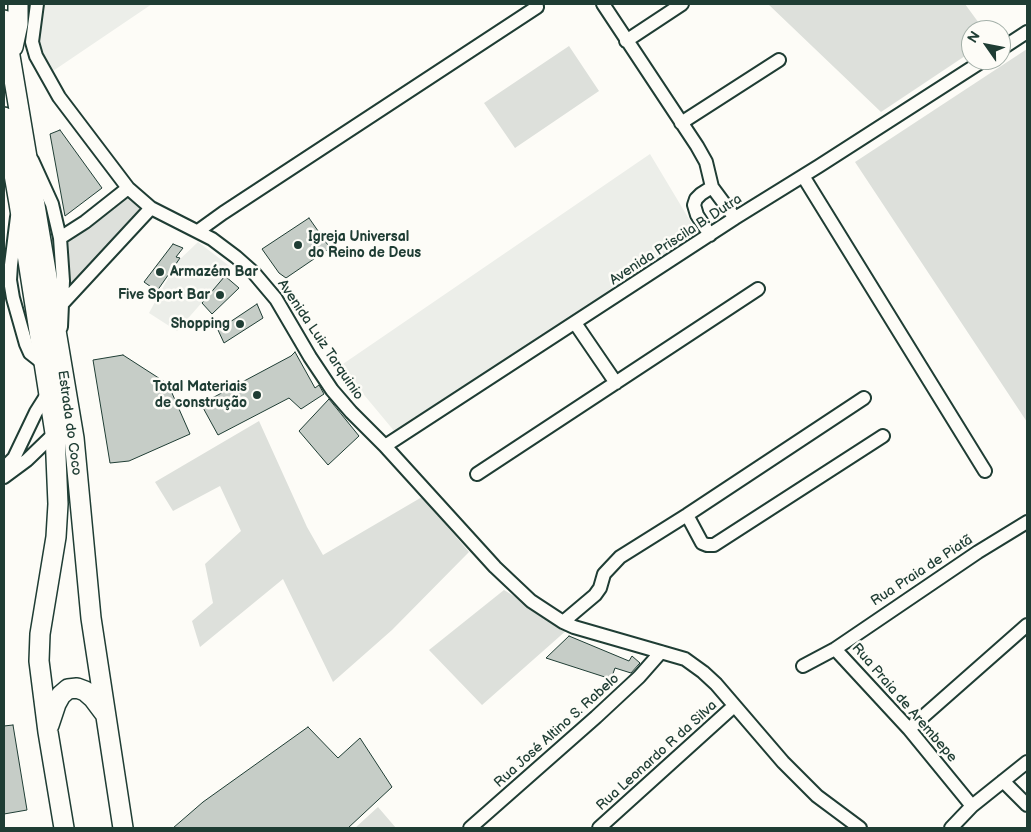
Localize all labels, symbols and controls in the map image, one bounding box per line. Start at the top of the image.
north arrow [961,20,1011,70]
text: N [964,28,984,46]
street label: Avenida Priscila B. Dutra [607,191,745,289]
place label: Igreja Universal do Reino de Deus [308,229,421,262]
marker: Igreja Universal do Reino de Deus [292,239,304,251]
place label: Armazém Bar [170,264,258,280]
marker: Armazém Bar [154,266,166,278]
street label: Avenida Luiz Tarquinio [273,277,367,403]
place label: Five Sport Bar [118,287,210,303]
marker: Five Sport Bar [214,289,226,301]
place label: Shopping [171,316,230,332]
marker: Shopping [234,318,246,330]
street label: Estrada do Coco [53,369,85,477]
place label: Total Materiais de construção [153,379,247,412]
marker: Total Materiais de construção [251,389,263,401]
street label: Rua Praia de Piatã [868,532,976,610]
street label: Rua Praia de Arembepe [848,640,960,766]
street label: Rua José Altino S. Rabelo [491,670,623,792]
street label: Rua Leonardo R da Silva [593,697,721,815]

